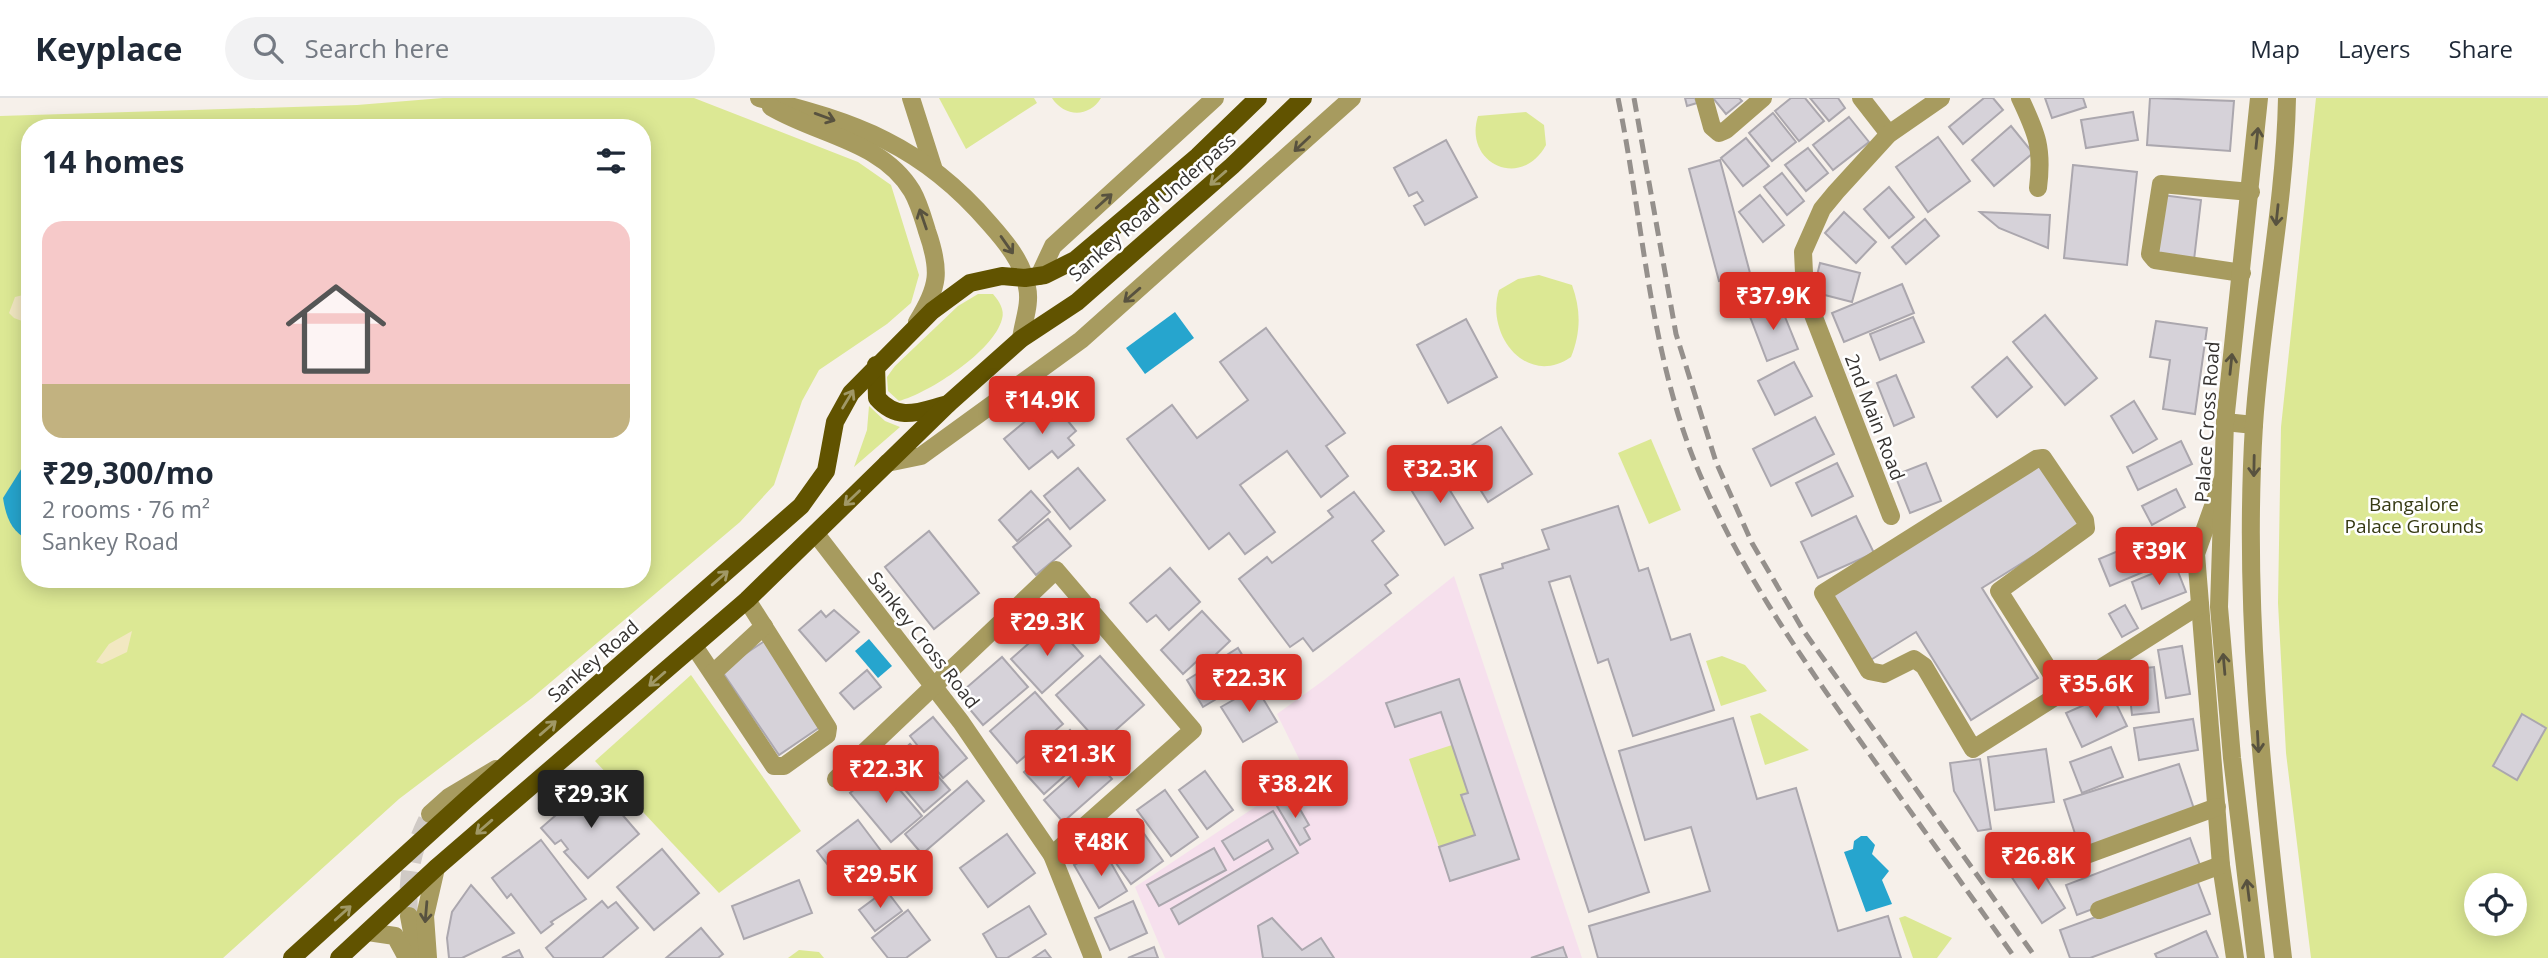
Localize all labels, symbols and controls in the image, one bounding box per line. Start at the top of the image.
search box [225,17,715,80]
text: Keyplace [35,26,183,71]
icon: search [249,29,287,67]
text: Search here [305,30,449,66]
text: Map [2250,32,2300,65]
text: Layers [2338,32,2411,65]
text: Share [2449,32,2513,65]
one-way arrow [813,112,835,124]
street label: Sankey Road Underpass [1063,127,1241,287]
one-way arrow [2251,127,2264,149]
one-way arrow [1294,136,1311,153]
text: 14 homes [42,141,185,182]
icon: filters [592,142,630,180]
one-way arrow [1209,170,1227,186]
one-way arrow [1095,192,1112,209]
one-way arrow [2270,203,2283,226]
one-way arrow [916,209,928,231]
one-way arrow [1000,235,1014,254]
icon: home [273,266,399,392]
pin: ₹37.9K [1716,272,1830,332]
text: ₹37.9K [1736,279,1810,311]
one-way arrow [1123,287,1141,303]
street label: Palace Cross Road [2188,340,2226,504]
street label: 2nd Main Road [1839,350,1911,484]
one-way arrow [2225,353,2238,375]
pin: ₹14.9K [985,376,1099,436]
text: ₹14.9K [1005,383,1079,415]
one-way arrow [841,390,855,410]
pin: ₹32.3K [1383,446,1497,505]
text: ₹29,300/mo [42,452,214,493]
text: ₹32.3K [1403,452,1477,484]
one-way arrow [2247,454,2260,477]
one-way arrow [843,489,860,506]
park label: Bangalore Palace Grounds [2344,491,2484,539]
text: 2 rooms · 76 m² [42,493,210,525]
text: Sankey Road [42,525,179,557]
pin: ₹39K [2118,528,2200,587]
text: ₹39K [2132,534,2186,566]
street label: Sankey Cross Road [862,566,986,714]
one-way arrow [710,570,728,586]
pin: ₹29.3K [990,598,1104,658]
text: ₹29.3K [1010,605,1084,637]
street label: Sankey Road [542,614,644,708]
one-way arrow [2217,653,2230,676]
pin: ₹22.3K [1192,654,1306,714]
pin: ₹35.6K [2039,660,2153,720]
text: ₹22.3K [1212,661,1286,693]
text: ₹35.6K [2059,667,2133,699]
one-way arrow [648,671,666,687]
one-way arrow [539,720,557,736]
pin: ₹21.3K [1021,730,1135,790]
one-way arrow [2252,730,2265,753]
text: ₹21.3K [1041,737,1115,769]
pin: ₹22.3K [829,746,943,805]
text: ₹22.3K [849,752,923,784]
pin: ₹38.2K [1238,760,1352,820]
text: ₹38.2K [1258,767,1332,799]
pin: ₹29.3K [534,770,648,830]
text: ₹29.3K [554,777,628,809]
pin: ₹48K [1060,818,1142,878]
one-way arrow [476,819,494,835]
text: ₹48K [1074,825,1128,857]
pin: ₹26.8K [1981,832,2095,892]
text: ₹26.8K [2001,839,2075,871]
pin: ₹29.5K [823,850,937,910]
text: ₹29.5K [843,857,917,889]
map controls [2464,873,2527,936]
button: locate [2464,873,2527,936]
one-way arrow [2241,879,2254,902]
one-way arrow [419,901,432,923]
one-way arrow [334,904,351,921]

